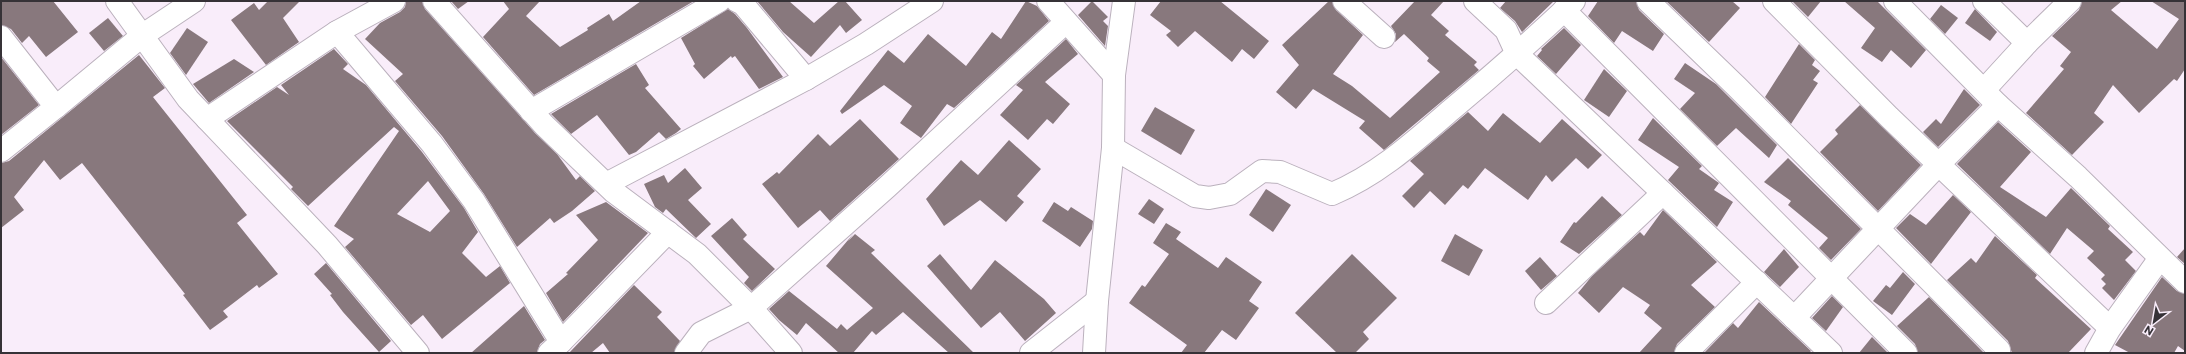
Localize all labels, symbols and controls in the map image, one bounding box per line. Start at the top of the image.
north arrow [2134,302,2174,342]
text: N [2142,323,2155,339]

